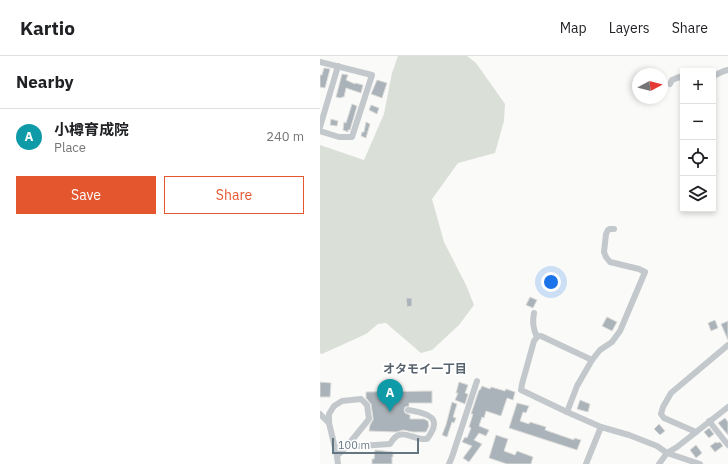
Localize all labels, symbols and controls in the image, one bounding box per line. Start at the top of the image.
text: Kartio [20,16,75,40]
text: Map [560,19,587,37]
text: Layers [609,19,650,37]
text: Share [672,19,708,37]
north arrow [632,68,668,104]
map controls [680,68,716,212]
button: + [680,68,716,104]
text: Nearby [16,71,74,93]
button: − [680,104,716,140]
text: 小樽育成院 [54,120,129,139]
text: A [25,128,33,145]
text: 240 m [266,128,304,145]
text: Place [54,139,86,156]
button: locate [680,140,716,176]
button: Save [16,176,156,214]
button: Share [164,176,304,214]
button: layers [680,176,716,212]
your location [541,272,561,292]
district label: オタモイ一丁目 [383,361,467,376]
pin: A [377,379,403,412]
scale bar [332,436,419,455]
text: 100 m [338,438,370,452]

